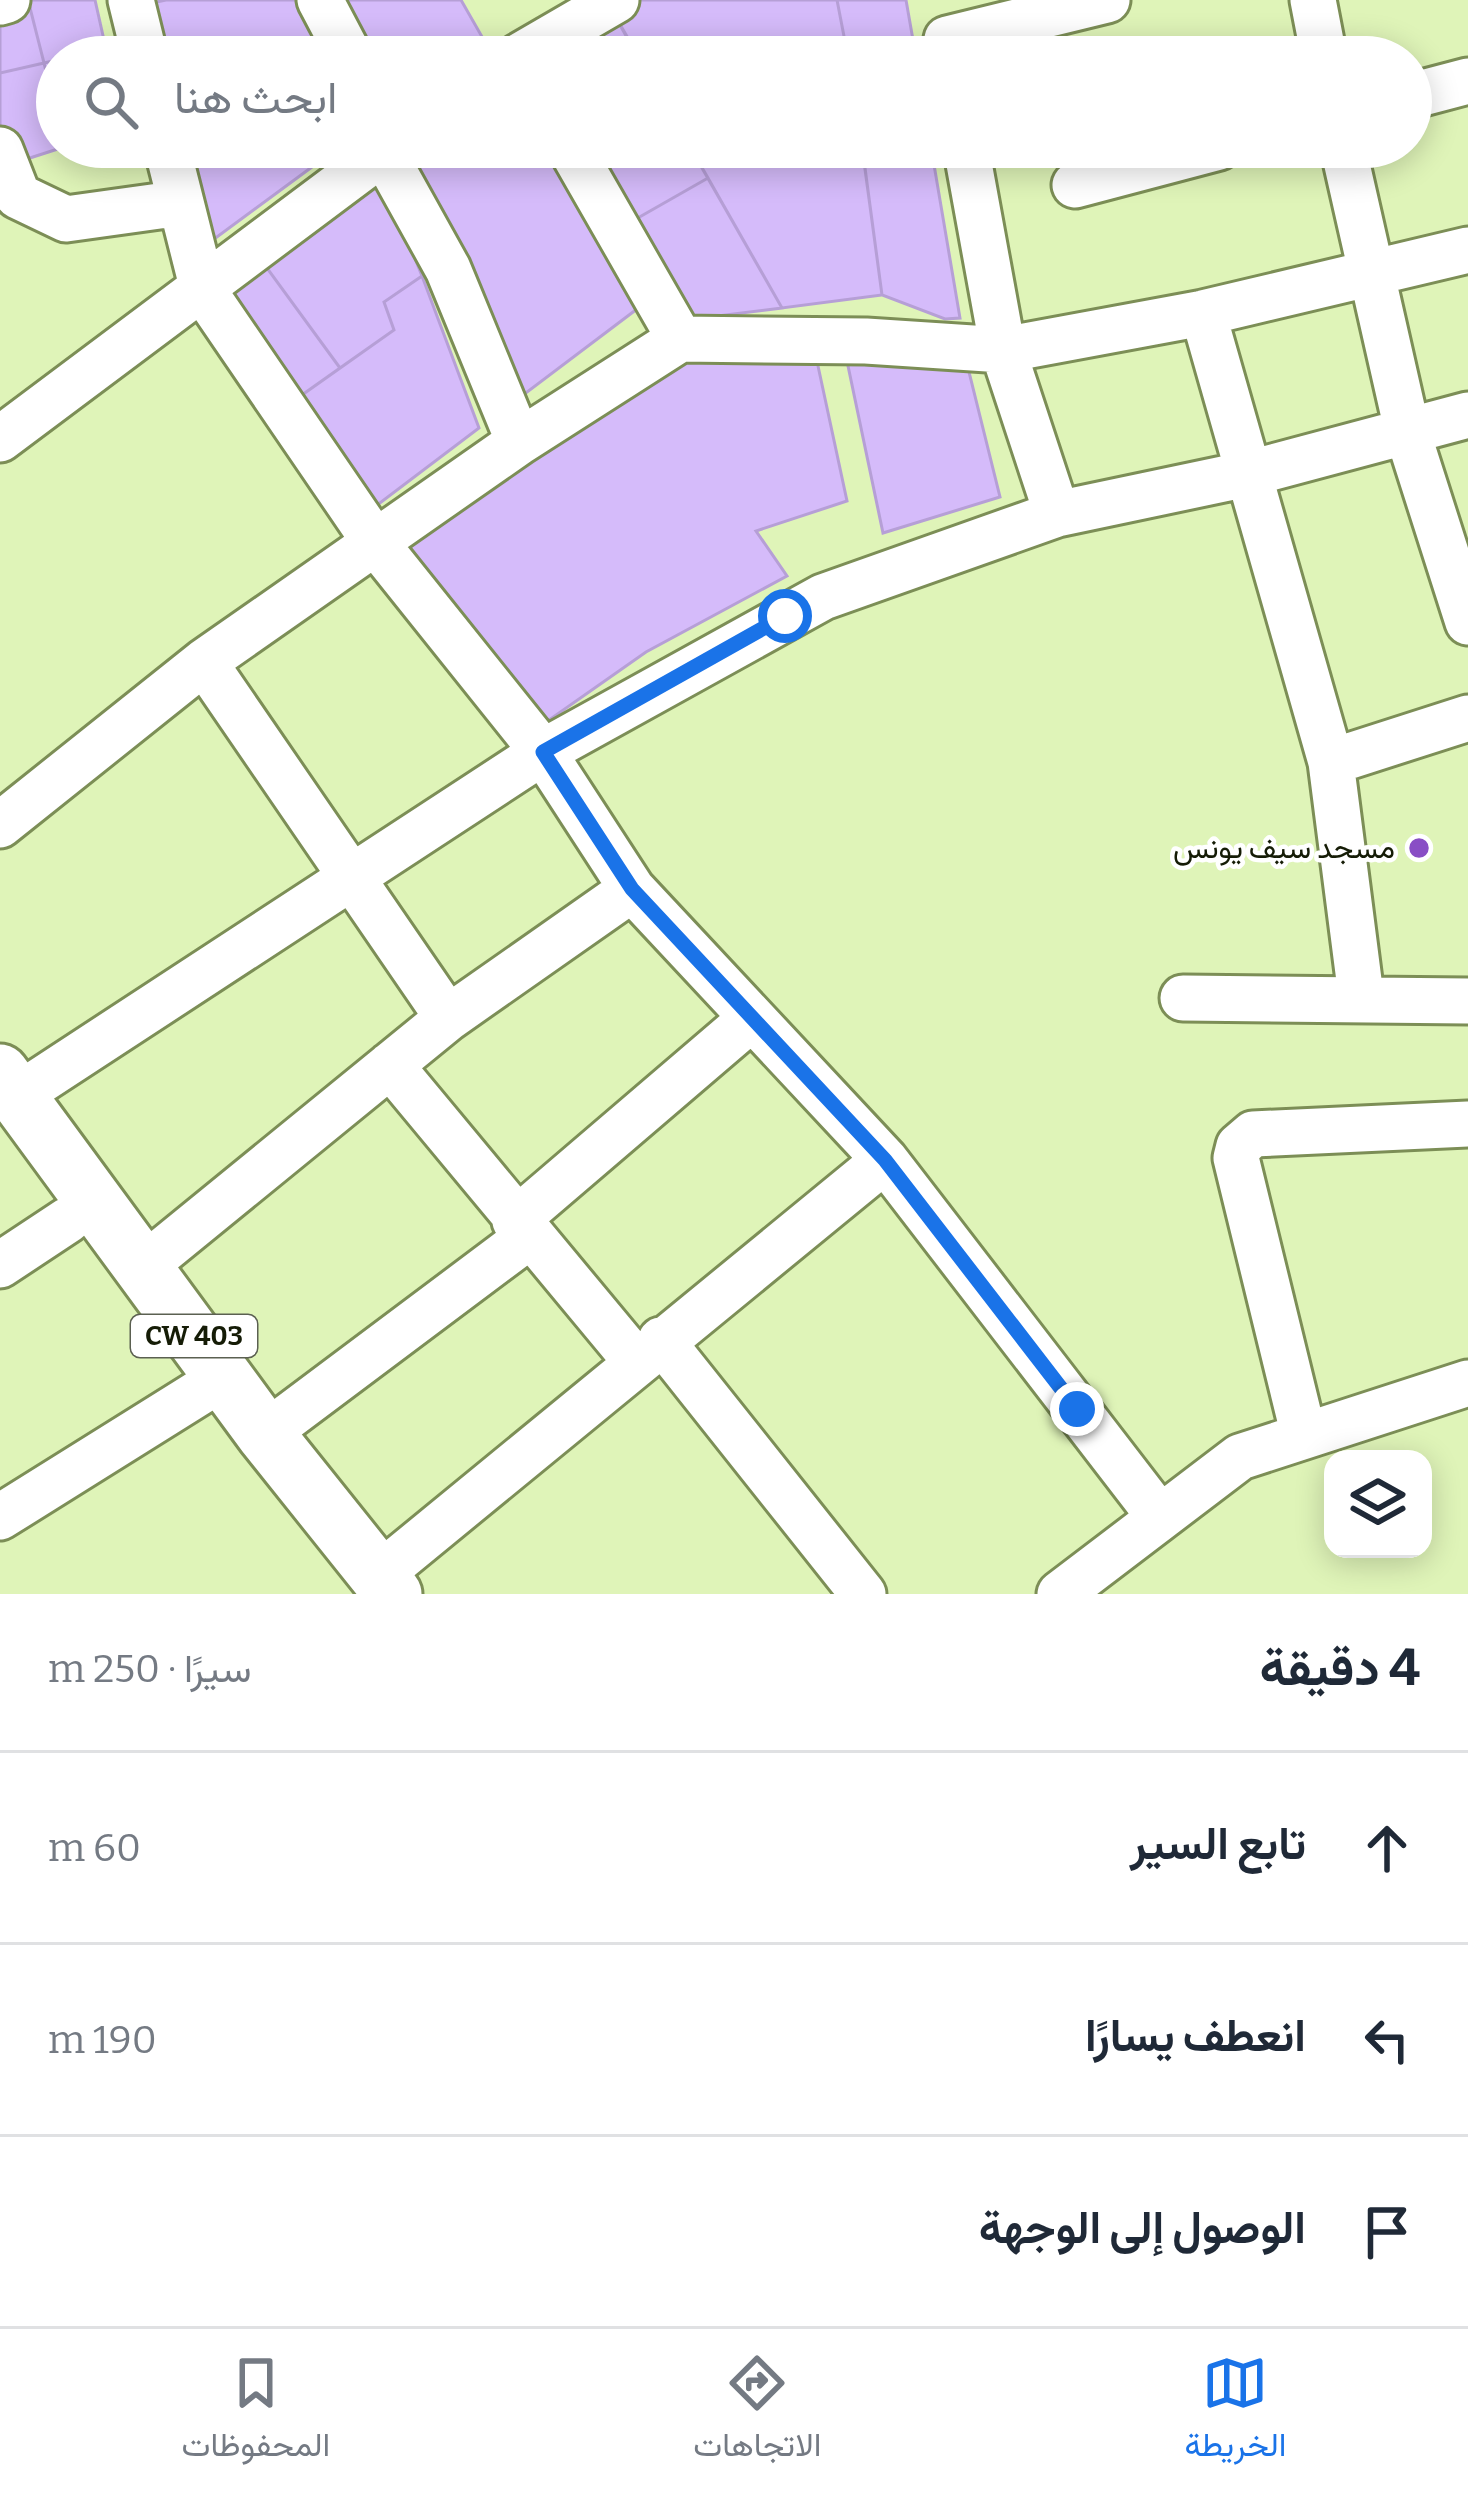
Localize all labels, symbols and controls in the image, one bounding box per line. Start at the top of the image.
search box [36,36,1432,168]
icon: search [78,69,144,135]
text: ابحث هنا [174,71,337,125]
route start [758,589,812,643]
place label: مسجد سيف يونس [1173,830,1395,866]
marker: مسجد سيف يونس [1406,835,1432,861]
road number: CW 403 [131,1315,257,1357]
route end [1050,1382,1104,1436]
map controls [1324,1450,1432,1558]
button: layers [1324,1450,1432,1558]
text: 4 دقيقة [1260,1637,1420,1699]
text: سيرًا · 250 m [48,1646,252,1692]
icon: ahead [1354,1815,1420,1881]
text: تابع السير [1130,1817,1306,1871]
text: 60 m [48,1825,141,1871]
icon: left [1354,2007,1420,2073]
text: انعطف يسارًا [1085,2009,1306,2063]
text: 190 m [48,2017,157,2063]
icon: arrive [1354,2199,1420,2265]
text: الوصول إلى الوجهة [979,2201,1306,2255]
tab: المحفوظات [182,2350,330,2474]
tab: الاتجاهات [693,2350,821,2474]
tab: الخريطة [1184,2350,1286,2474]

